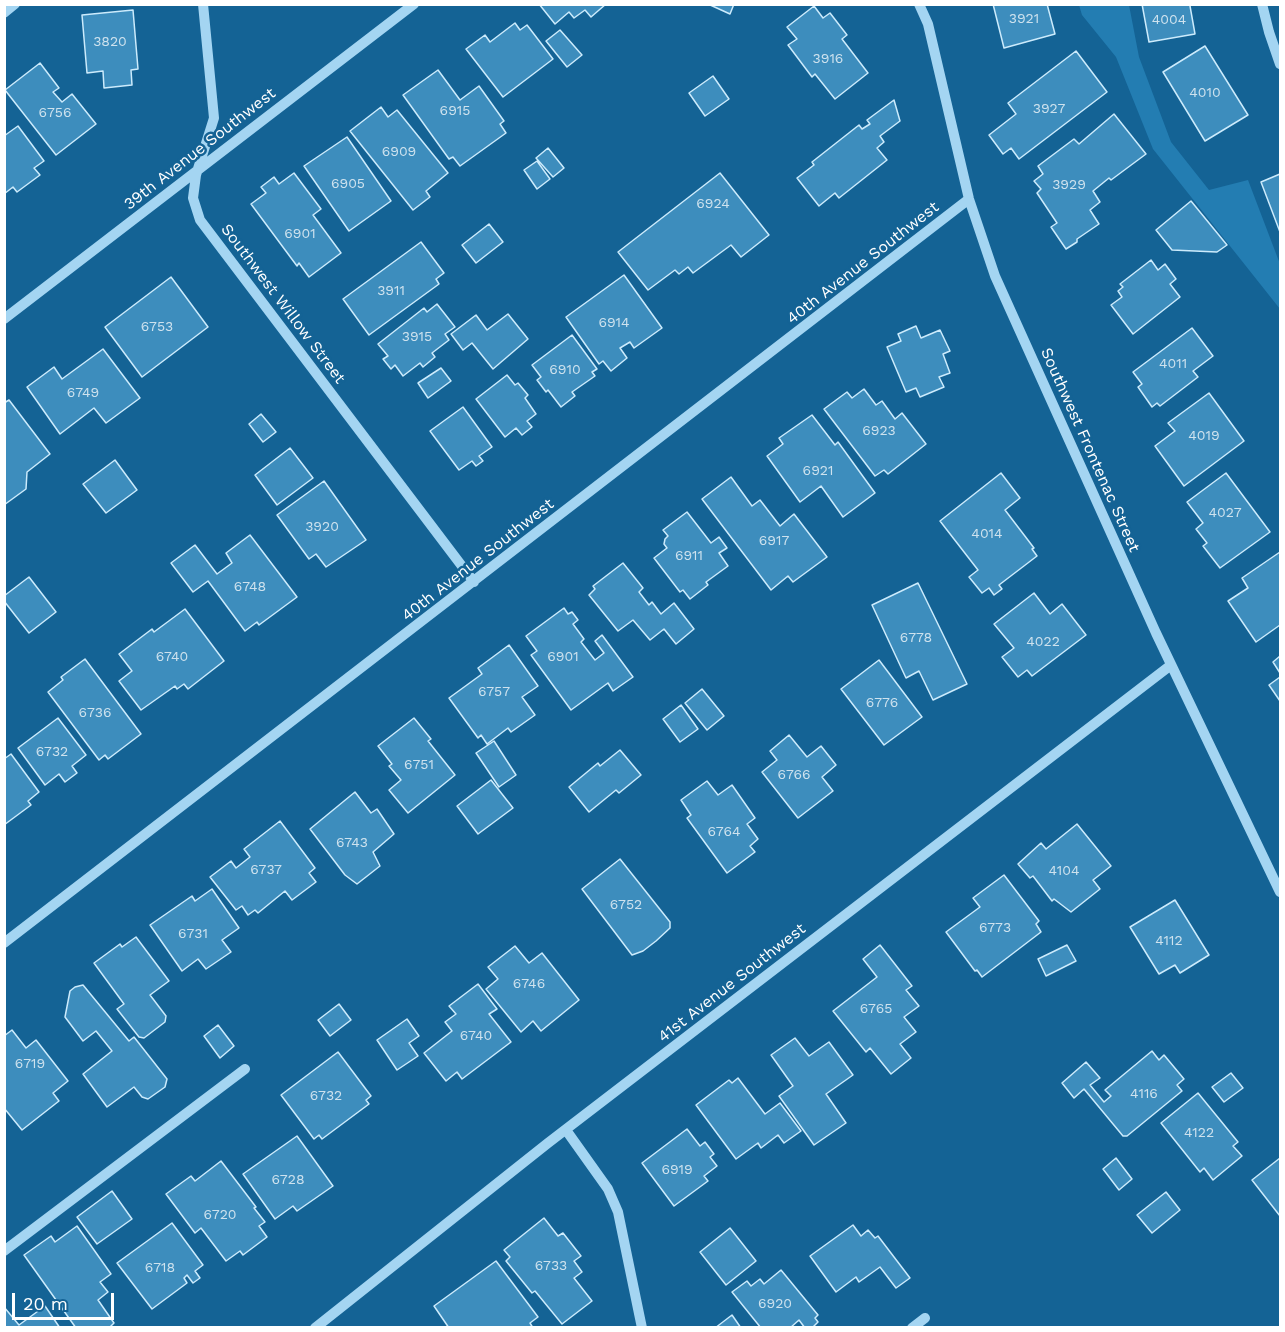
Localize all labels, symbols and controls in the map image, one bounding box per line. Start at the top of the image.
house number: 3921 [1009,11,1039,27]
house number: 4004 [1152,12,1186,28]
house number: 3820 [93,34,127,50]
house number: 3916 [813,51,843,67]
street label: 39th Avenue Southwest [120,84,280,214]
house number: 4010 [1189,85,1221,101]
house number: 3927 [1033,101,1065,117]
house number: 6915 [440,103,470,119]
house number: 6756 [39,105,71,121]
house number: 6909 [382,144,416,160]
house number: 6905 [331,176,365,192]
house number: 3929 [1052,177,1086,193]
house number: 6924 [696,196,730,212]
street label: 40th Avenue Southwest [783,198,943,328]
street label: Southwest Willow Street [217,220,349,388]
house number: 6901 [284,226,316,242]
house number: 3911 [377,283,405,299]
house number: 6914 [598,315,630,331]
house number: 6753 [141,319,173,335]
house number: 3915 [402,329,432,345]
street label: Southwest Frontenac Street [1036,345,1144,555]
house number: 4011 [1159,356,1187,372]
house number: 6910 [549,362,581,378]
house number: 6749 [67,385,99,401]
house number: 6923 [862,423,896,439]
house number: 4019 [1188,428,1220,444]
house number: 6921 [803,463,833,479]
street label: 40th Avenue Southwest [398,495,558,625]
house number: 4027 [1209,505,1241,521]
house number: 3920 [305,519,339,535]
house number: 4014 [971,526,1003,542]
house number: 6917 [759,533,789,549]
house number: 6911 [675,548,703,564]
house number: 6748 [234,579,266,595]
house number: 6778 [900,630,932,646]
house number: 4022 [1026,634,1060,650]
house number: 6740 [156,649,188,665]
house number: 6901 [547,649,579,665]
house number: 6757 [478,684,510,700]
house number: 6776 [866,695,898,711]
house number: 6736 [79,705,111,721]
house number: 6732 [36,744,68,760]
house number: 6751 [404,757,434,773]
house number: 6766 [778,767,810,783]
house number: 6764 [707,824,741,840]
house number: 6743 [336,835,368,851]
house number: 6737 [250,862,282,878]
house number: 4104 [1048,863,1080,879]
house number: 6752 [610,897,642,913]
street label: 41st Avenue Southwest [654,919,810,1047]
house number: 6773 [979,920,1011,936]
house number: 6731 [178,926,208,942]
house number: 4112 [1155,933,1183,949]
house number: 6746 [513,976,545,992]
house number: 6765 [860,1001,892,1017]
house number: 6740 [460,1028,492,1044]
house number: 6719 [15,1056,45,1072]
house number: 4116 [1130,1086,1158,1102]
house number: 6732 [310,1088,342,1104]
house number: 4122 [1184,1125,1214,1141]
house number: 6919 [661,1162,693,1178]
house number: 6728 [271,1172,305,1188]
house number: 6720 [203,1207,237,1223]
house number: 6733 [535,1258,567,1274]
house number: 6718 [145,1260,175,1276]
scale bar [15,1281,117,1319]
text: 20 m [23,1293,68,1314]
house number: 6920 [758,1296,792,1312]

